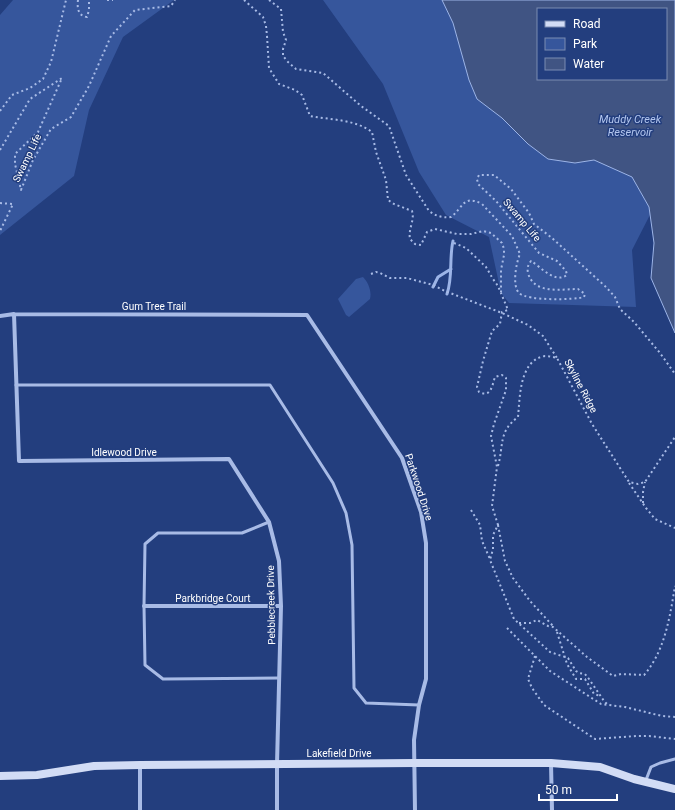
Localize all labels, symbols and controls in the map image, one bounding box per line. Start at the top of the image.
legend [537,8,667,80]
text: Road [573,17,601,31]
text: Park [573,37,598,51]
text: Water [573,57,604,71]
water label: Muddy Creek Reservoir [599,113,662,139]
street label: Swamp Life [11,132,43,184]
street label: Swamp Life [501,196,543,244]
street label: Gum Tree Trail [122,301,186,312]
street label: Skyline Ridge [562,357,600,415]
street label: Idlewood Drive [91,447,157,458]
street label: Parkwood Drive [403,452,435,522]
street label: Pebblecreek Drive [265,565,277,645]
street label: Parkbridge Court [175,593,251,604]
street label: Lakefield Drive [307,748,371,759]
scale bar [539,776,617,802]
text: 50 m [545,783,572,797]

